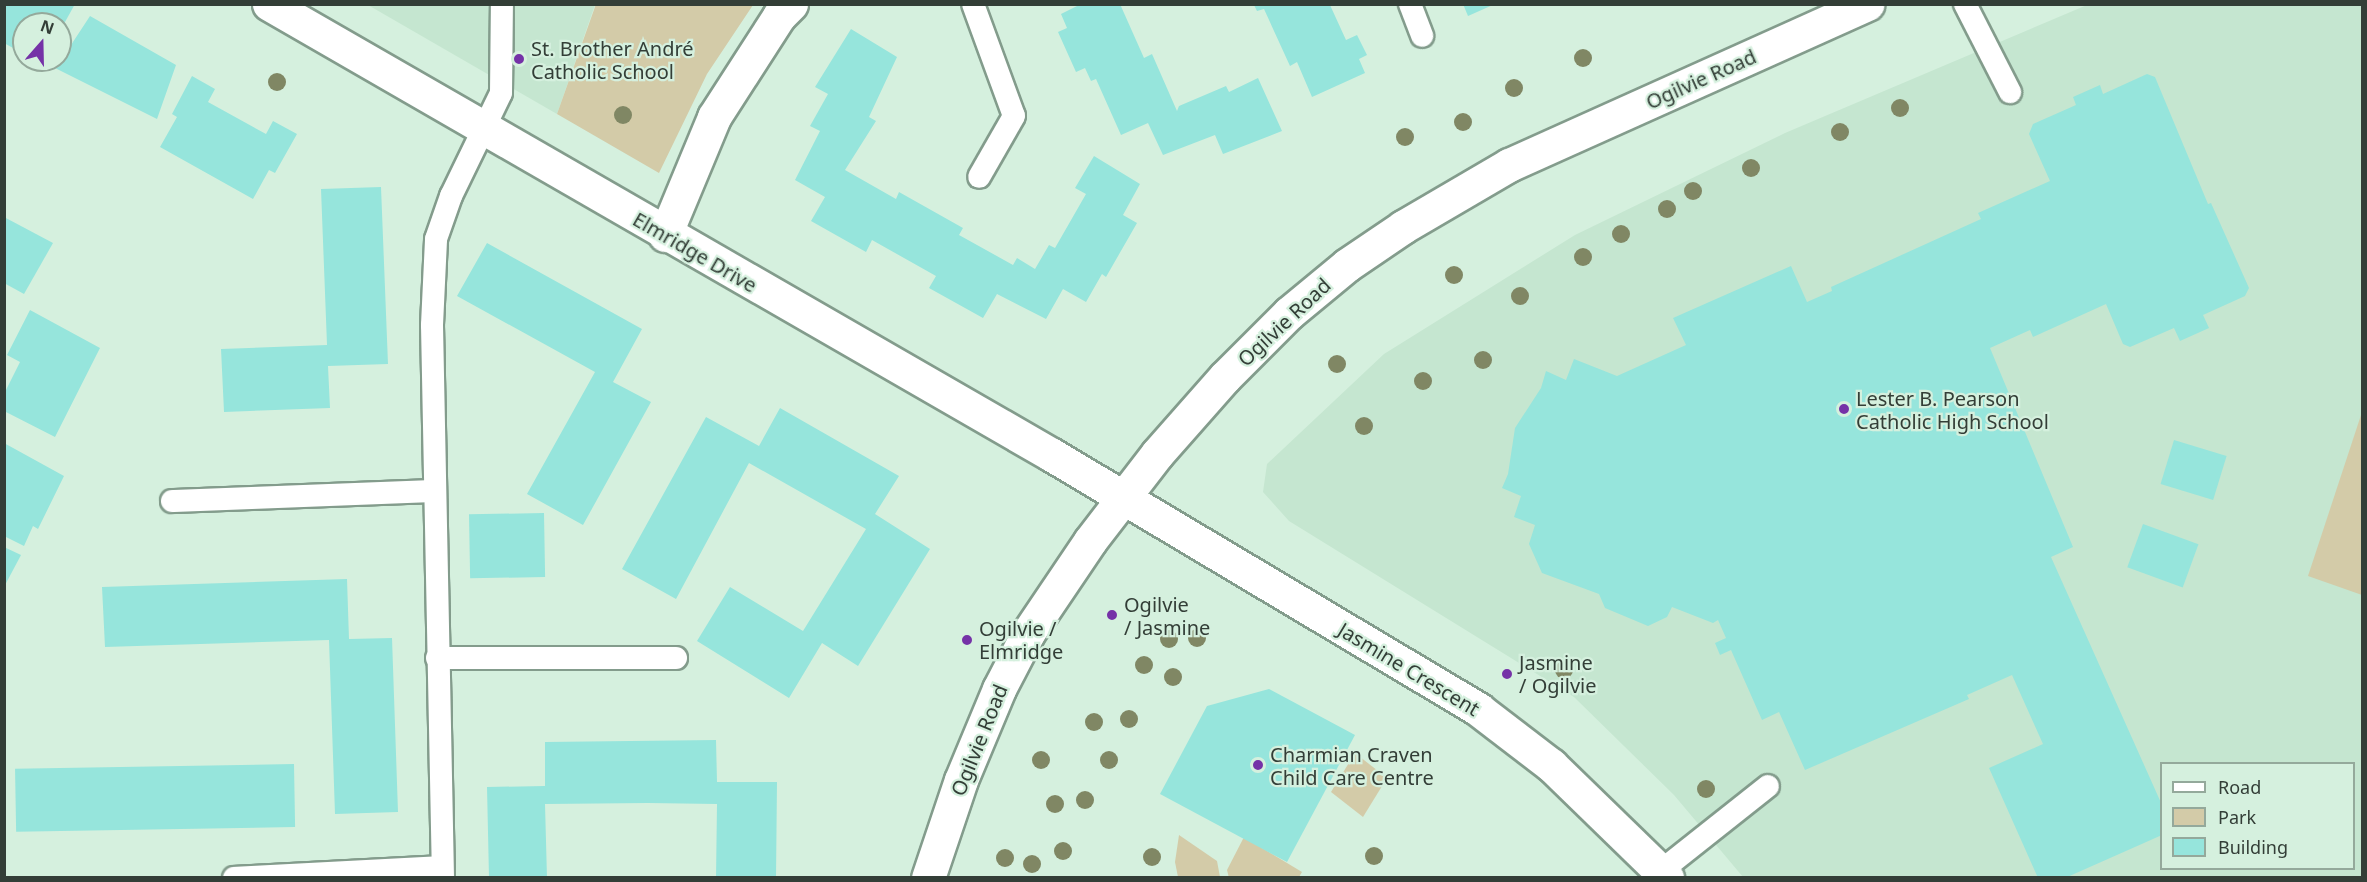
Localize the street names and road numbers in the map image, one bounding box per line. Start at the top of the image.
street label: Ogilvie Road [1642,44,1760,114]
street label: Elmridge Drive [629,207,761,297]
street label: Ogilvie Road [1233,273,1335,371]
street label: Jasmine Crescent [1334,617,1484,721]
street label: Ogilvie Road [946,681,1012,799]

